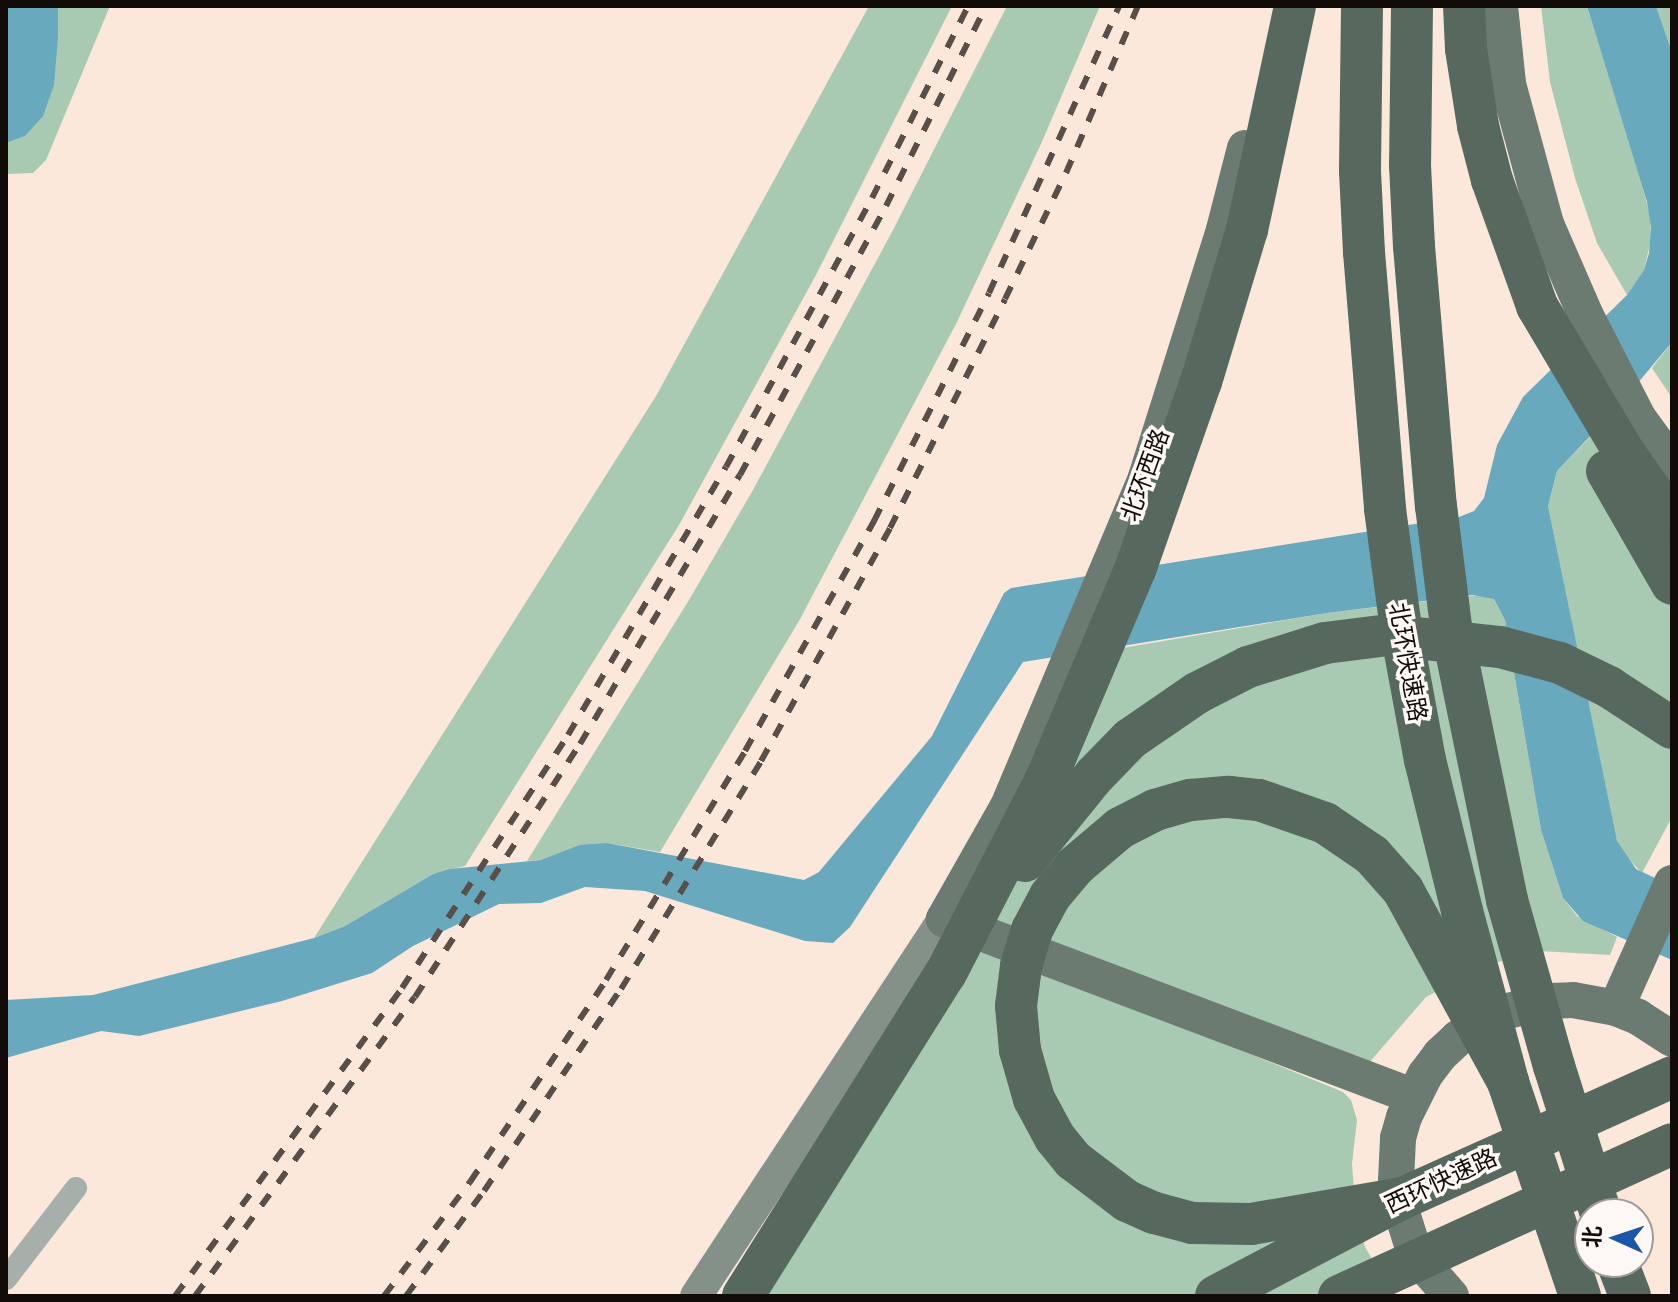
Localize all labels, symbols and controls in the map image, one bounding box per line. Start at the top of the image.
street label: 北环西路 [1115,425,1175,525]
street label: 北环快速路 [1383,600,1433,724]
street label: 西环快速路 [1381,1143,1501,1219]
north arrow [1574,1198,1654,1278]
text: 北 [1578,1225,1606,1249]

